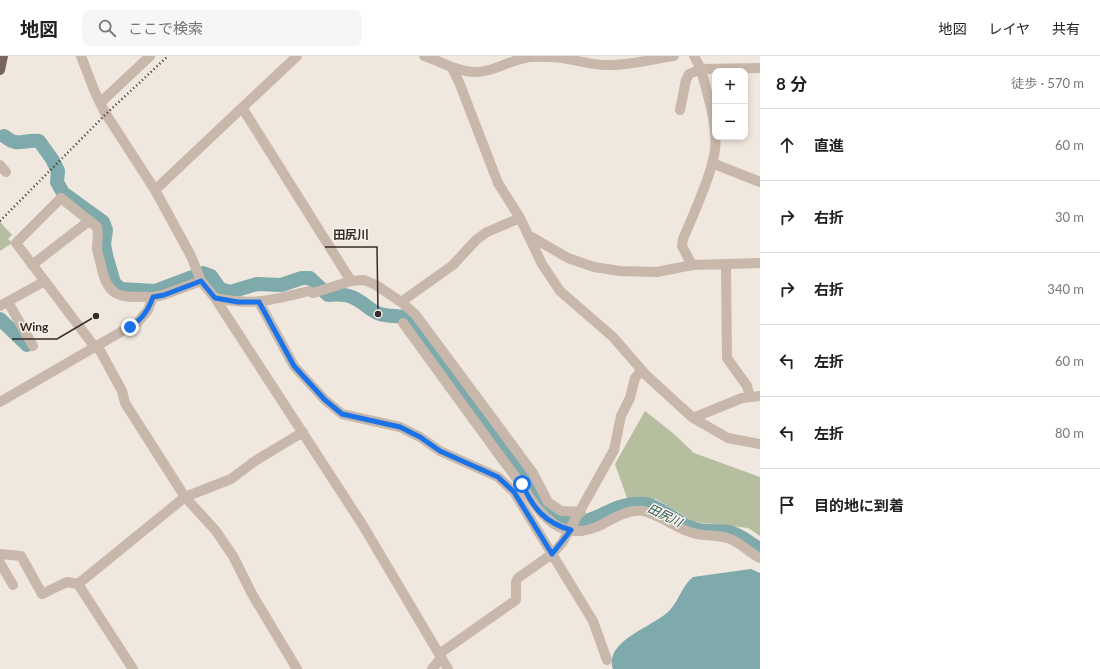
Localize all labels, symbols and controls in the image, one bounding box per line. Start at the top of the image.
search box [82,10,362,46]
text: 地図 [20,17,58,40]
icon: search [96,17,118,39]
text: ここで検索 [128,19,203,37]
text: 地図 [938,20,966,37]
text: レイヤ [988,20,1030,37]
text: 共有 [1052,20,1080,37]
map controls [712,68,748,140]
button: + [712,68,748,104]
text: 8 分 [776,73,807,94]
text: 徒歩 · 570 m [1011,75,1084,91]
button: − [712,104,748,140]
icon: ahead [776,134,798,156]
text: 直進 [814,136,844,154]
text: 60 m [1055,137,1084,153]
icon: right [776,206,798,228]
text: 右折 [814,208,844,226]
text: 30 m [1055,209,1084,225]
callout: 田尻川 [325,223,377,247]
text: 田尻川 [333,227,369,242]
icon: right [776,278,798,300]
text: 右折 [814,280,844,298]
text: 340 m [1047,281,1084,297]
callout: Wing [12,315,57,339]
route end [121,318,139,336]
text: Wing [20,319,49,334]
icon: left [776,350,798,372]
text: 左折 [814,352,844,370]
text: 60 m [1055,353,1084,369]
icon: left [776,422,798,444]
text: 左折 [814,424,844,442]
text: 80 m [1055,425,1084,441]
route start [513,475,531,493]
icon: arrive [776,494,798,516]
text: 目的地に到着 [814,496,904,514]
water label: 田尻川 [646,500,686,531]

